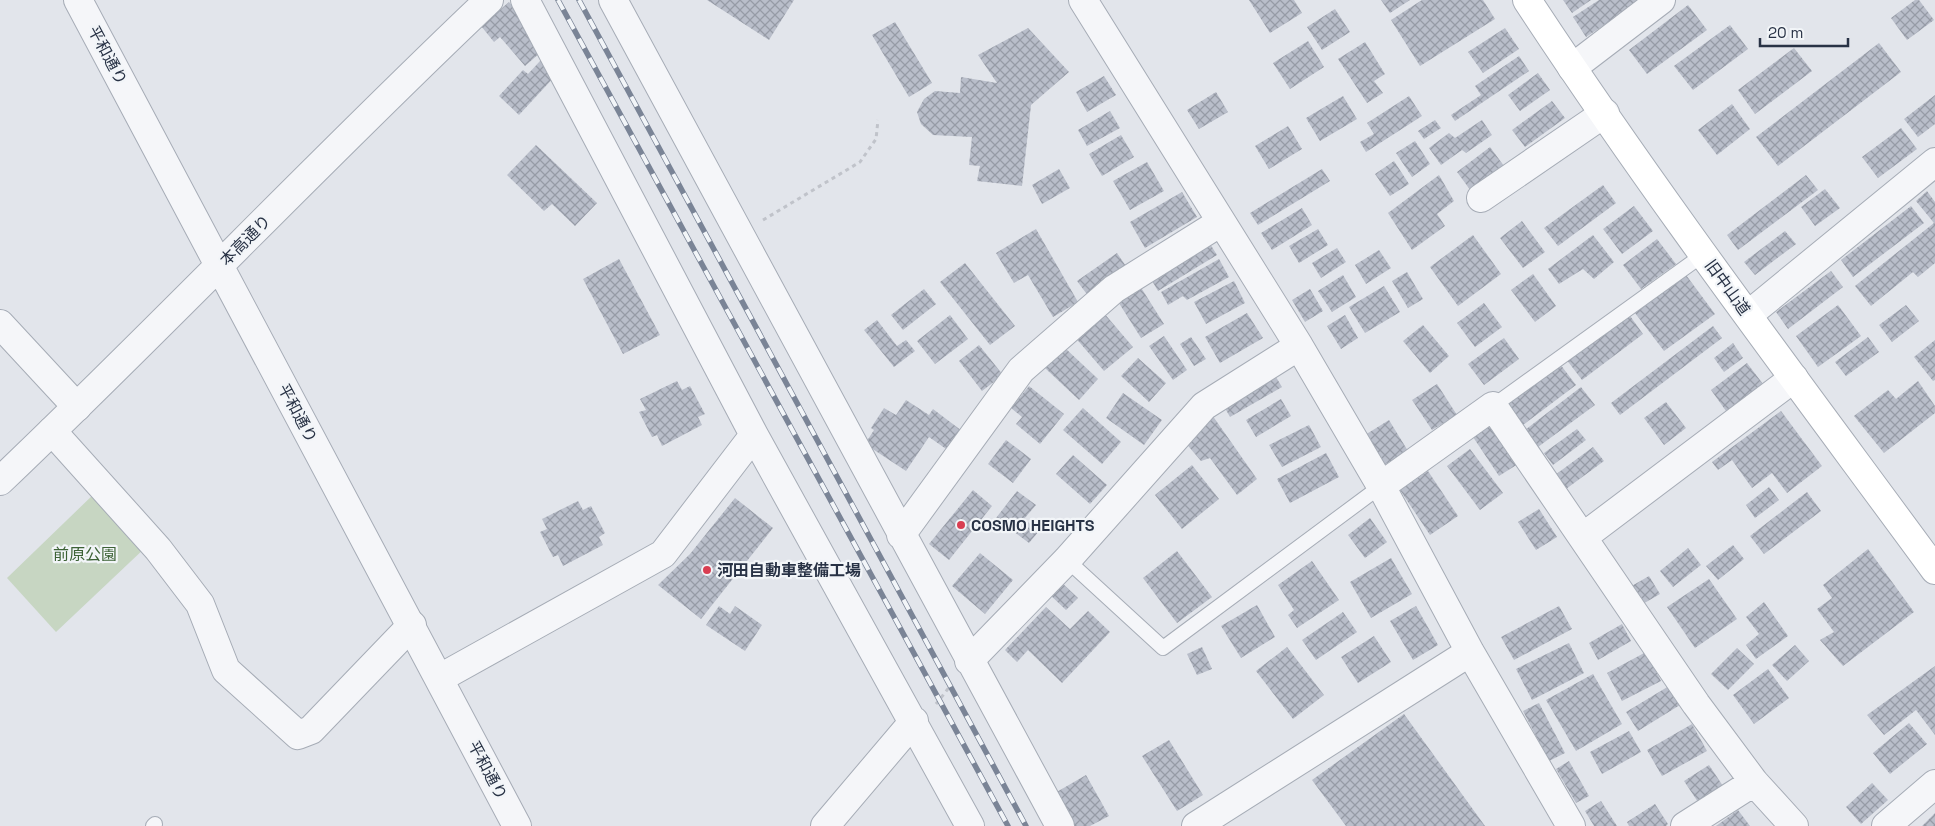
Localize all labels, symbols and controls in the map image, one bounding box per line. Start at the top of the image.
scale bar [1760,15,1848,47]
street label: 平和通り [83,22,132,88]
text: 20 m [1768,23,1803,42]
street label: 本高通り [215,210,275,270]
street label: 旧中山道 [1700,255,1755,319]
street label: 平和通り [273,380,322,446]
place label: COSMO HEIGHTS [971,515,1095,536]
marker: COSMO HEIGHTS [955,519,967,531]
park label: 前原公園 [53,544,117,565]
place label: 河田自動車整備工場 [717,560,861,581]
marker: 河田自動車整備工場 [701,564,713,576]
street label: 平和通り [463,737,512,803]

